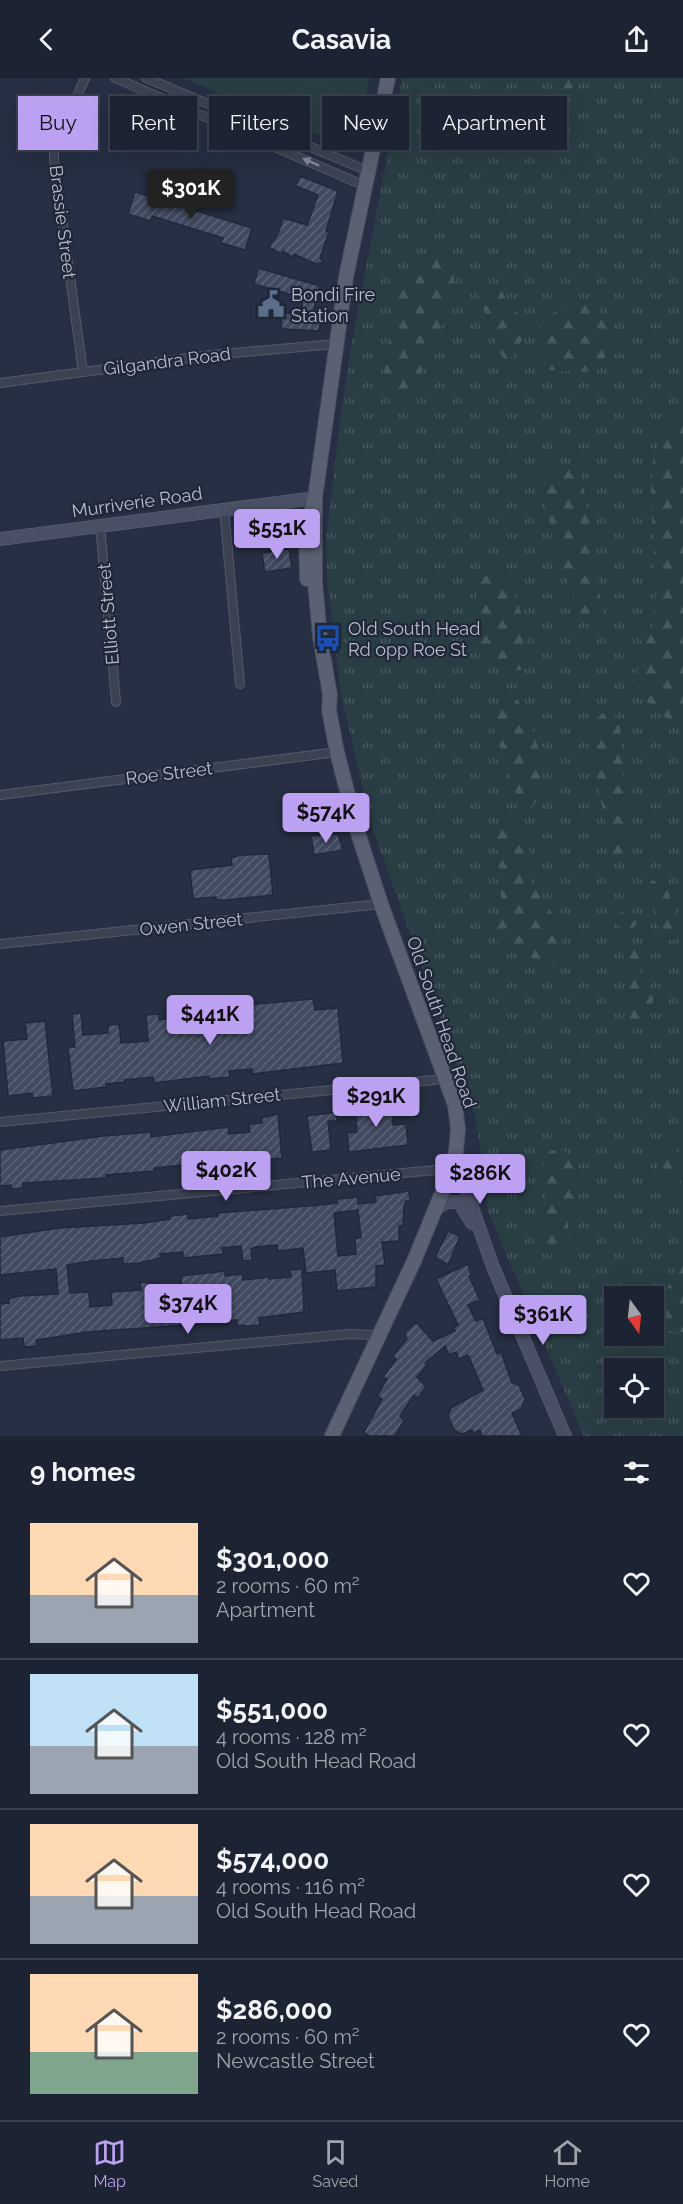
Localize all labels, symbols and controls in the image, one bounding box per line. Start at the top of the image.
icon: back [30,23,63,56]
icon: share [620,23,653,56]
text: Casavia [292,24,391,55]
chip: Buy [18,96,98,150]
chip: Rent [110,96,197,150]
chip: Filters [209,96,310,150]
chip: New [322,96,409,150]
chip: Apartment [421,96,567,150]
one-way arrow [302,157,320,167]
street label: Brassie Street [46,164,80,280]
pin: $301K [149,169,233,220]
text: $301K [161,176,221,200]
place label: Bondi Fire Station [291,284,375,326]
public building icon: Bondi Fire Station [256,289,286,319]
street label: Gilgandra Road [102,343,232,379]
street label: Murriverie Road [70,482,204,522]
pin: $551K [235,509,319,560]
text: $551K [248,516,306,540]
street label: Elliott Street [93,562,123,666]
place label: Old South Head Rd opp Roe St [348,618,480,660]
bus stop icon: Old South Head Rd opp Roe St [313,623,343,653]
street label: Roe Street [124,757,214,789]
pin: $574K [284,793,368,844]
text: $574K [296,800,356,824]
street label: Owen Street [138,908,244,940]
street label: Old South Head Road [403,933,481,1111]
pin: $441K [168,995,252,1046]
text: $441K [181,1002,239,1026]
pin: $291K [334,1077,418,1128]
street label: William Street [163,1083,281,1117]
text: $291K [347,1084,406,1108]
pin: $402K [184,1151,268,1202]
pin: $286K [438,1154,522,1205]
text: $402K [195,1158,257,1182]
text: $286K [449,1161,511,1185]
street label: The Avenue [301,1163,402,1193]
pin: $374K [146,1284,230,1335]
north arrow [604,1286,664,1346]
map controls [604,1286,664,1418]
text: $374K [159,1291,217,1315]
pin: $361K [501,1295,585,1346]
text: $361K [513,1302,573,1326]
button: locate [604,1358,664,1418]
icon: filters [620,1456,653,1489]
text: 9 homes [30,1457,136,1487]
text: $301,000 [216,1544,330,1574]
icon: home [78,1547,150,1619]
icon: heart [620,1567,653,1600]
text: 2 rooms · 60 m² [216,1574,360,1598]
text: Apartment [216,1598,315,1622]
text: $551,000 [216,1695,328,1725]
icon: home [78,1698,150,1770]
icon: heart [620,1718,653,1751]
text: 4 rooms · 128 m² [216,1725,367,1749]
text: Old South Head Road [216,1749,416,1773]
text: $574,000 [216,1845,329,1875]
icon: home [78,1848,150,1920]
icon: heart [620,1868,653,1901]
text: 4 rooms · 116 m² [216,1875,365,1899]
text: Old South Head Road [216,1899,416,1923]
text: $286,000 [216,1995,333,2025]
icon: home [78,1998,150,2070]
icon: heart [620,2018,653,2051]
text: 2 rooms · 60 m² [216,2025,360,2049]
text: Newcastle Street [216,2049,375,2073]
tab: Map [93,2136,126,2191]
tab: Saved [312,2136,358,2191]
tab: Home [545,2136,590,2191]

